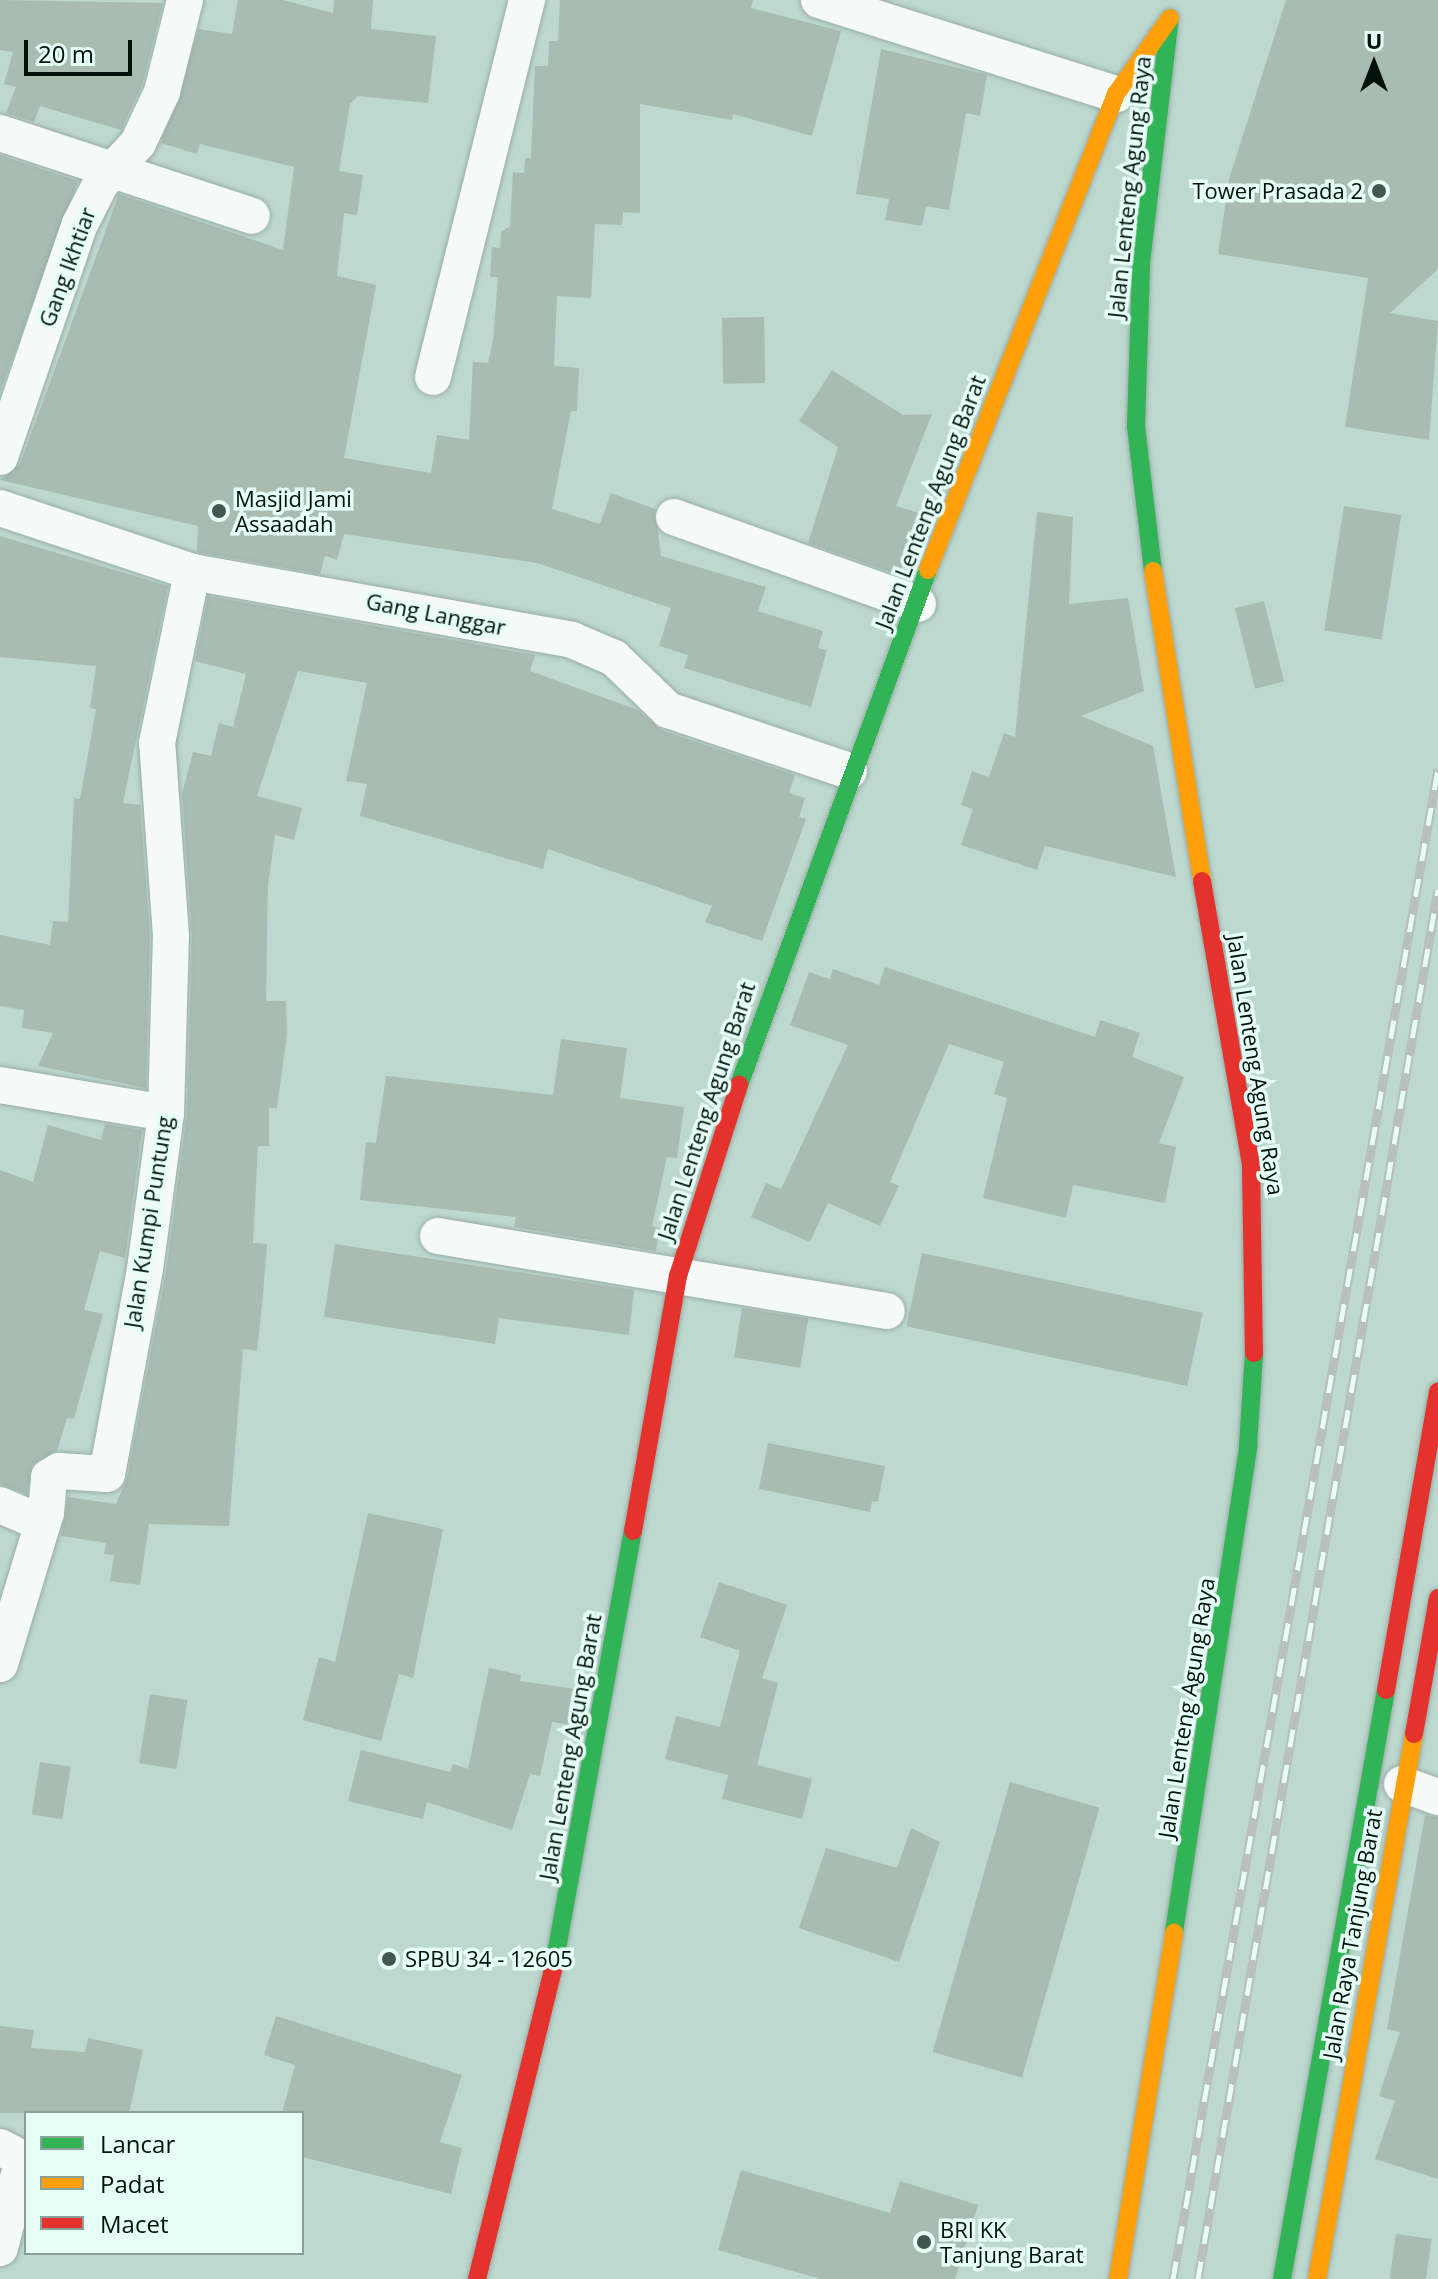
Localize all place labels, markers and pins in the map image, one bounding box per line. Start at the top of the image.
place label: Tower Prasada 2 [1192,178,1363,204]
marker: Tower Prasada 2 [1370,182,1388,200]
place label: Masjid Jami Assaadah [235,485,352,536]
marker: Masjid Jami Assaadah [210,502,228,520]
place label: SPBU 34 - 12605 [405,1946,573,1972]
marker: SPBU 34 - 12605 [380,1950,398,1968]
place label: BRI KK Tanjung Barat [940,2216,1084,2268]
marker: BRI KK Tanjung Barat [915,2233,933,2251]

